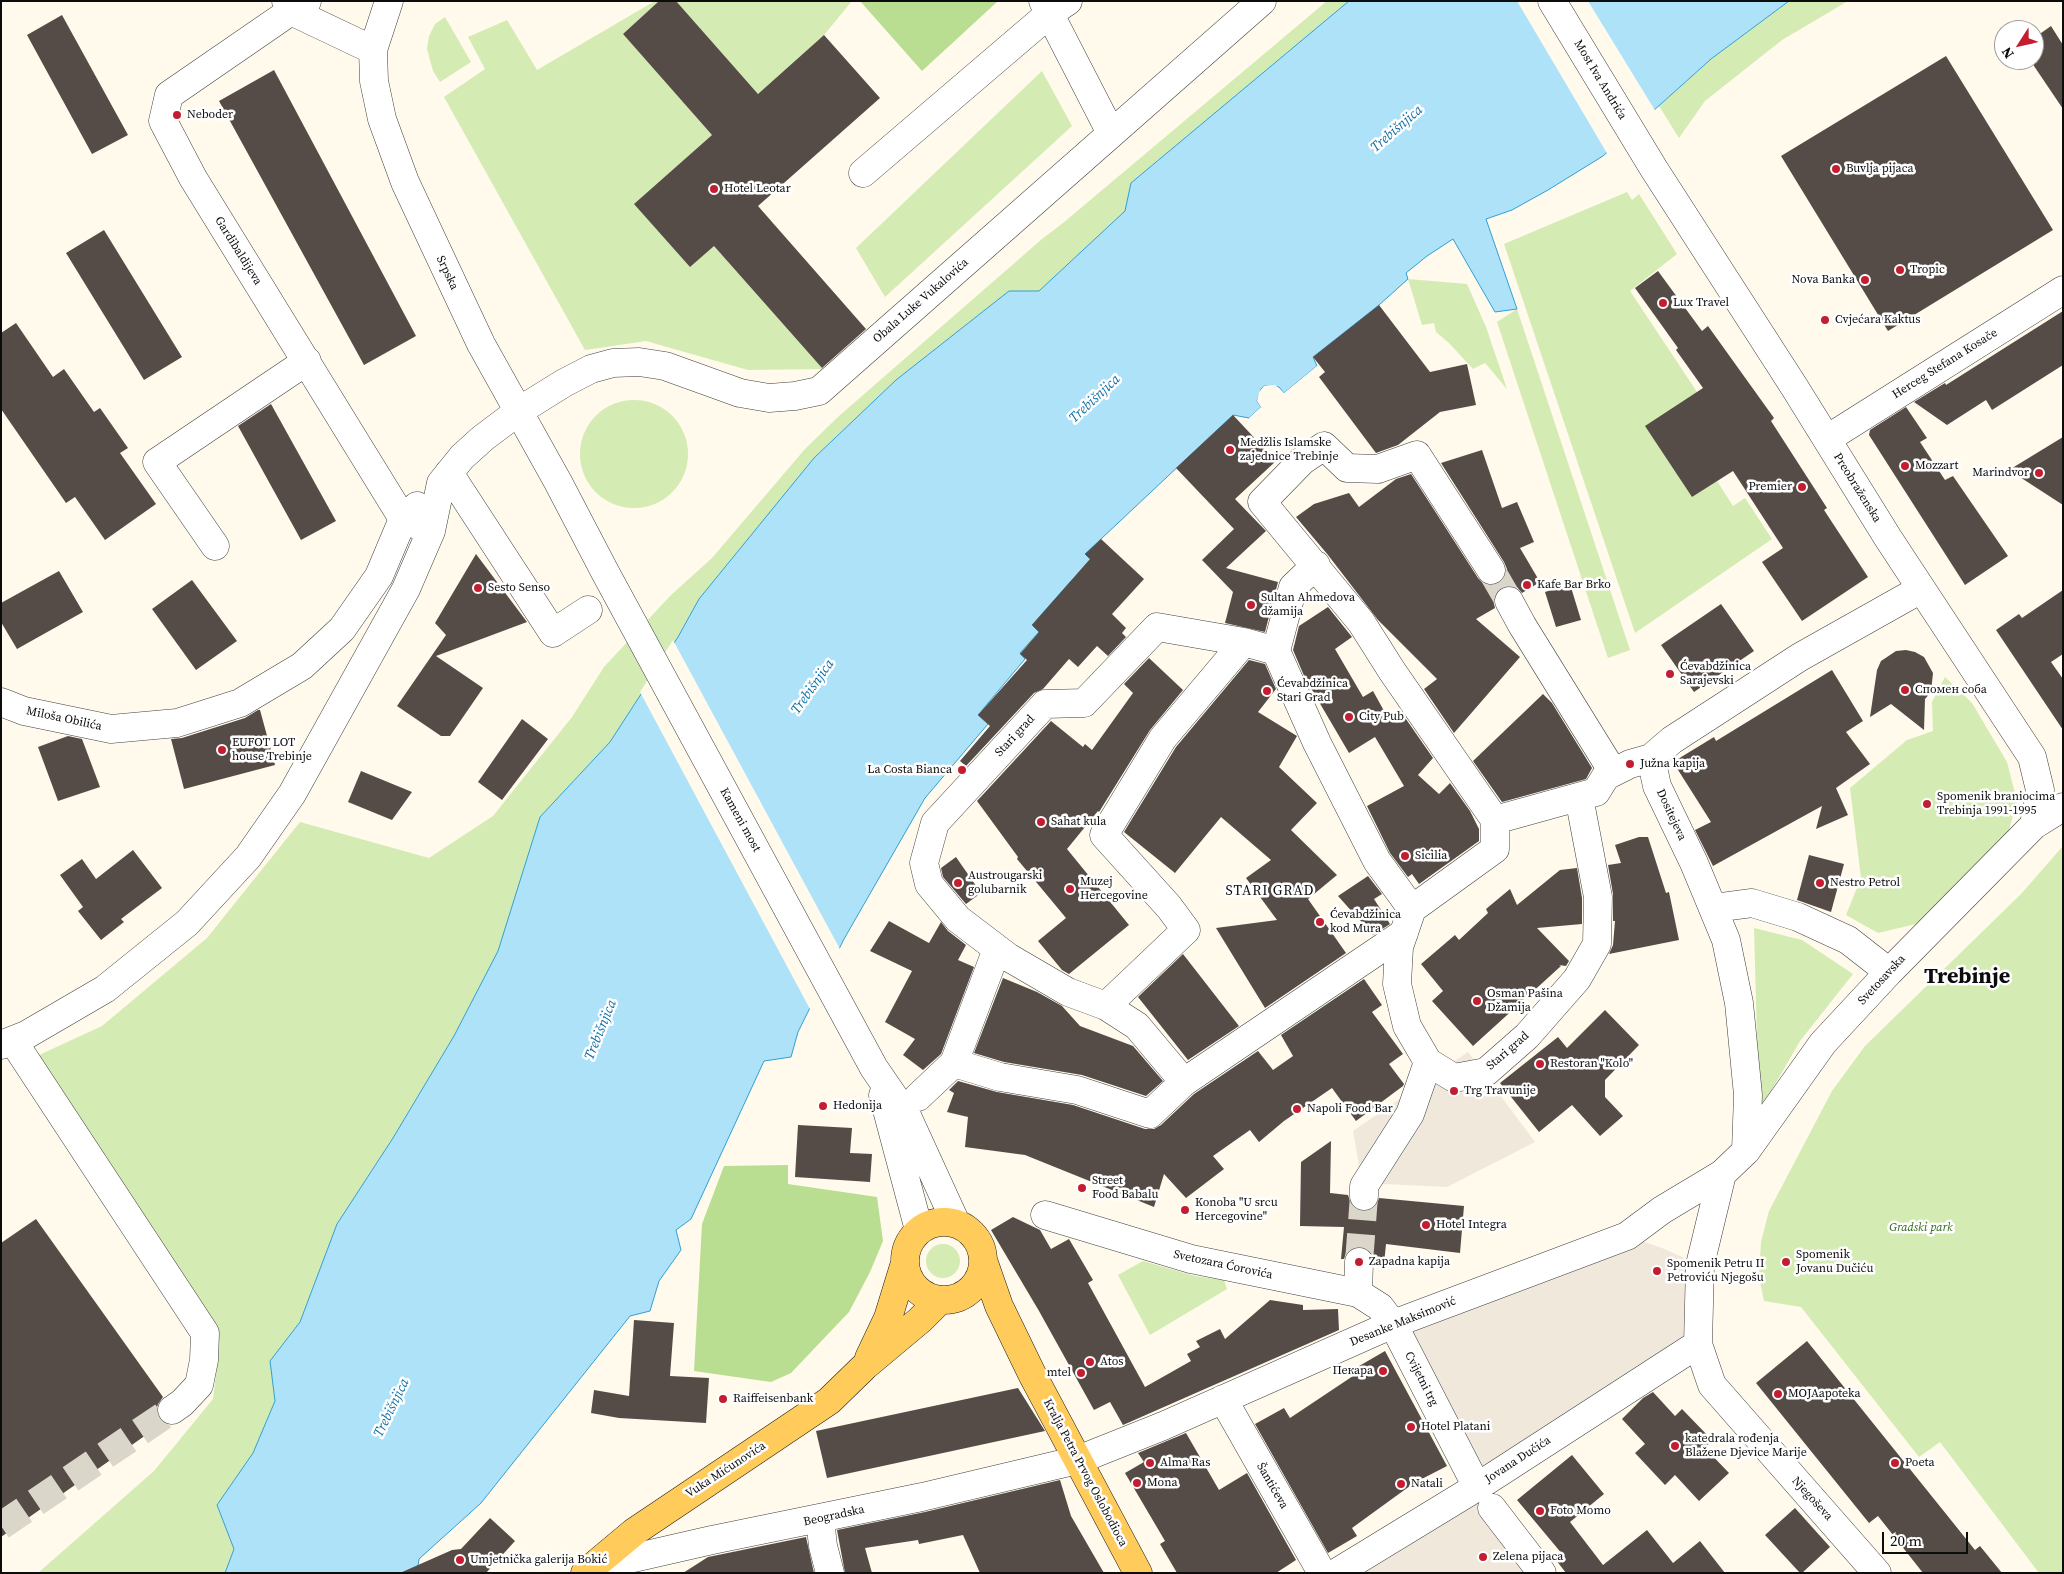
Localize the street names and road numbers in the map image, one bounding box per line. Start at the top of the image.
street label: Most Iva Andrića [1571,38,1629,122]
street label: Gardibaldijeva [211,214,265,288]
street label: Srpska [433,254,461,292]
street label: Obala Luke Vukalovića [870,256,972,346]
street label: Herceg Stefana Kosače [1890,326,2000,402]
street label: Preobraženska [1830,451,1884,525]
street label: Miloša Obilića [25,704,103,734]
street label: Stari grad [992,712,1038,760]
street label: Kameni most [716,785,764,855]
street label: Dositejeva [1653,787,1689,843]
street label: Svetosavska [1855,952,1909,1008]
street label: Stari grad [1484,1029,1532,1073]
street label: Svetozara Ćorovića [1172,1247,1274,1283]
street label: Desanke Maksimović [1348,1294,1458,1350]
street label: Cvijetni trg [1401,1349,1441,1409]
street label: Kralja Petra Prvog Oslobodioca [1040,1397,1130,1549]
street label: Jovana Dučića [1482,1433,1554,1487]
street label: Vuka Mićunovića [683,1439,769,1501]
street label: Šantićeva [1253,1460,1291,1512]
street label: Njegoševa [1789,1474,1835,1524]
street label: Beogradska [802,1503,866,1529]

